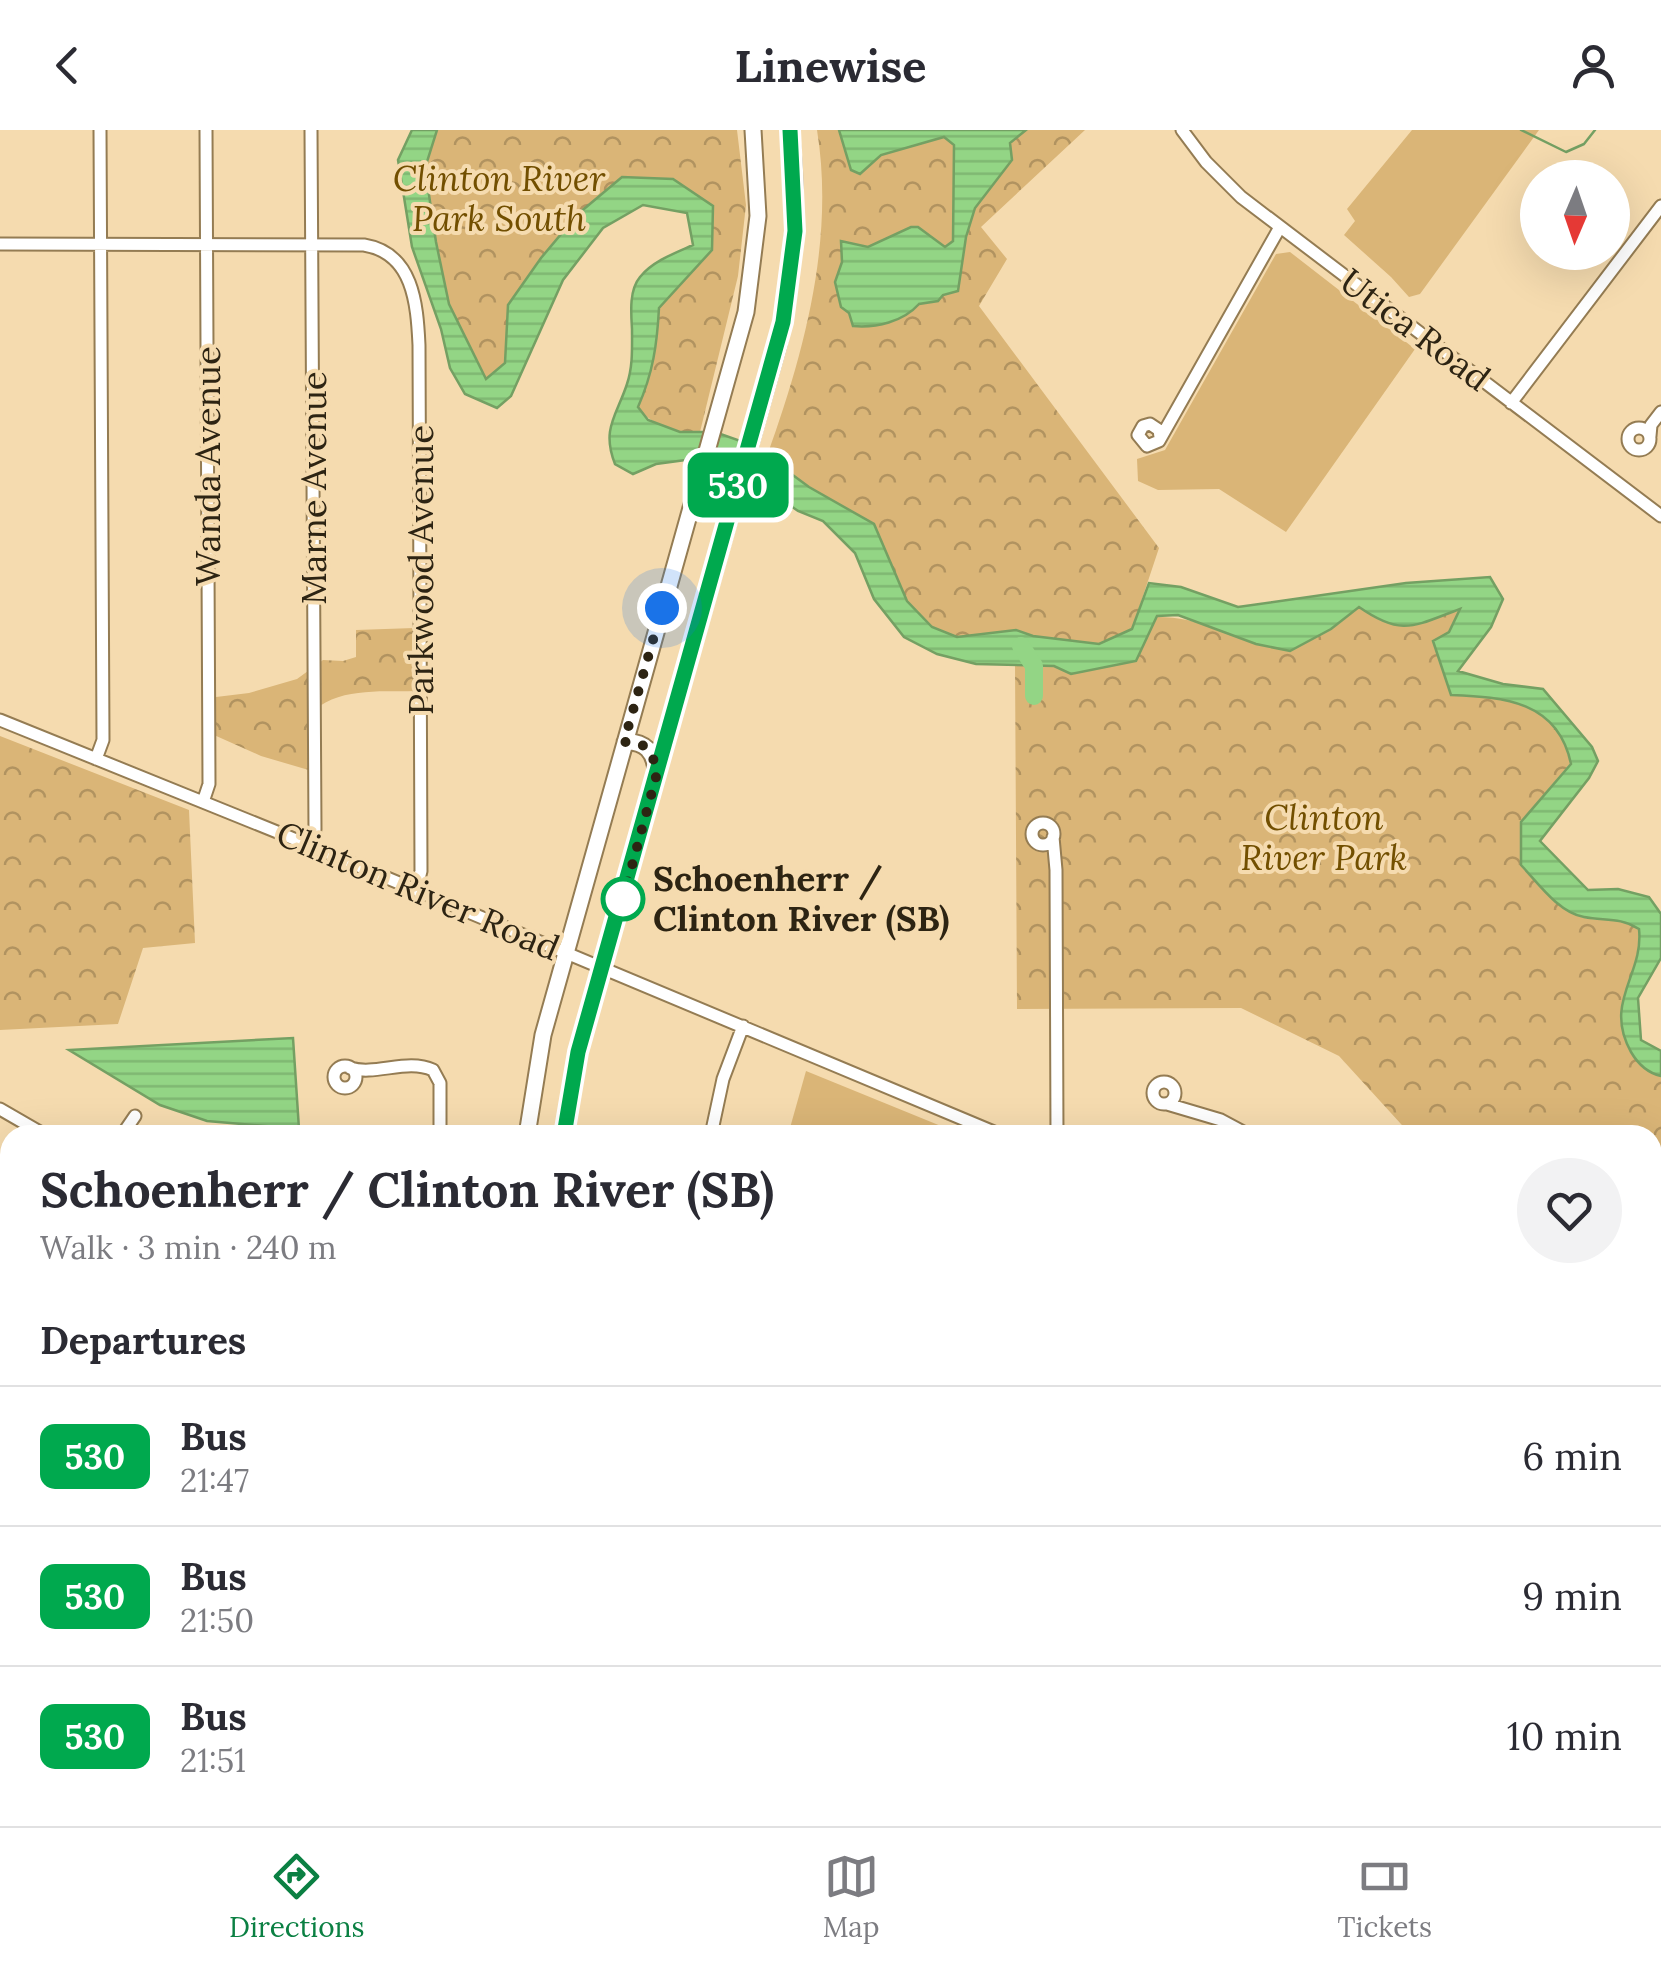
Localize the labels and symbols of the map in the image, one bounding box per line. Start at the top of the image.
park label: Clinton River Park South [393,156,605,241]
north arrow [1520,160,1630,270]
street label: Utica Road [1331,259,1499,401]
street label: Wanda Avenue [185,346,230,586]
street label: Marne Avenue [291,371,336,605]
street label: Parkwood Avenue [398,425,443,715]
line badge: 530 [680,452,796,518]
your location [637,583,687,633]
park label: Clinton River Park [1241,795,1407,880]
street label: Clinton River Road [270,811,566,970]
place label: Schoenherr / Clinton River (SB) [653,856,949,941]
marker: Schoenherr / Clinton River (SB) [602,878,644,920]

